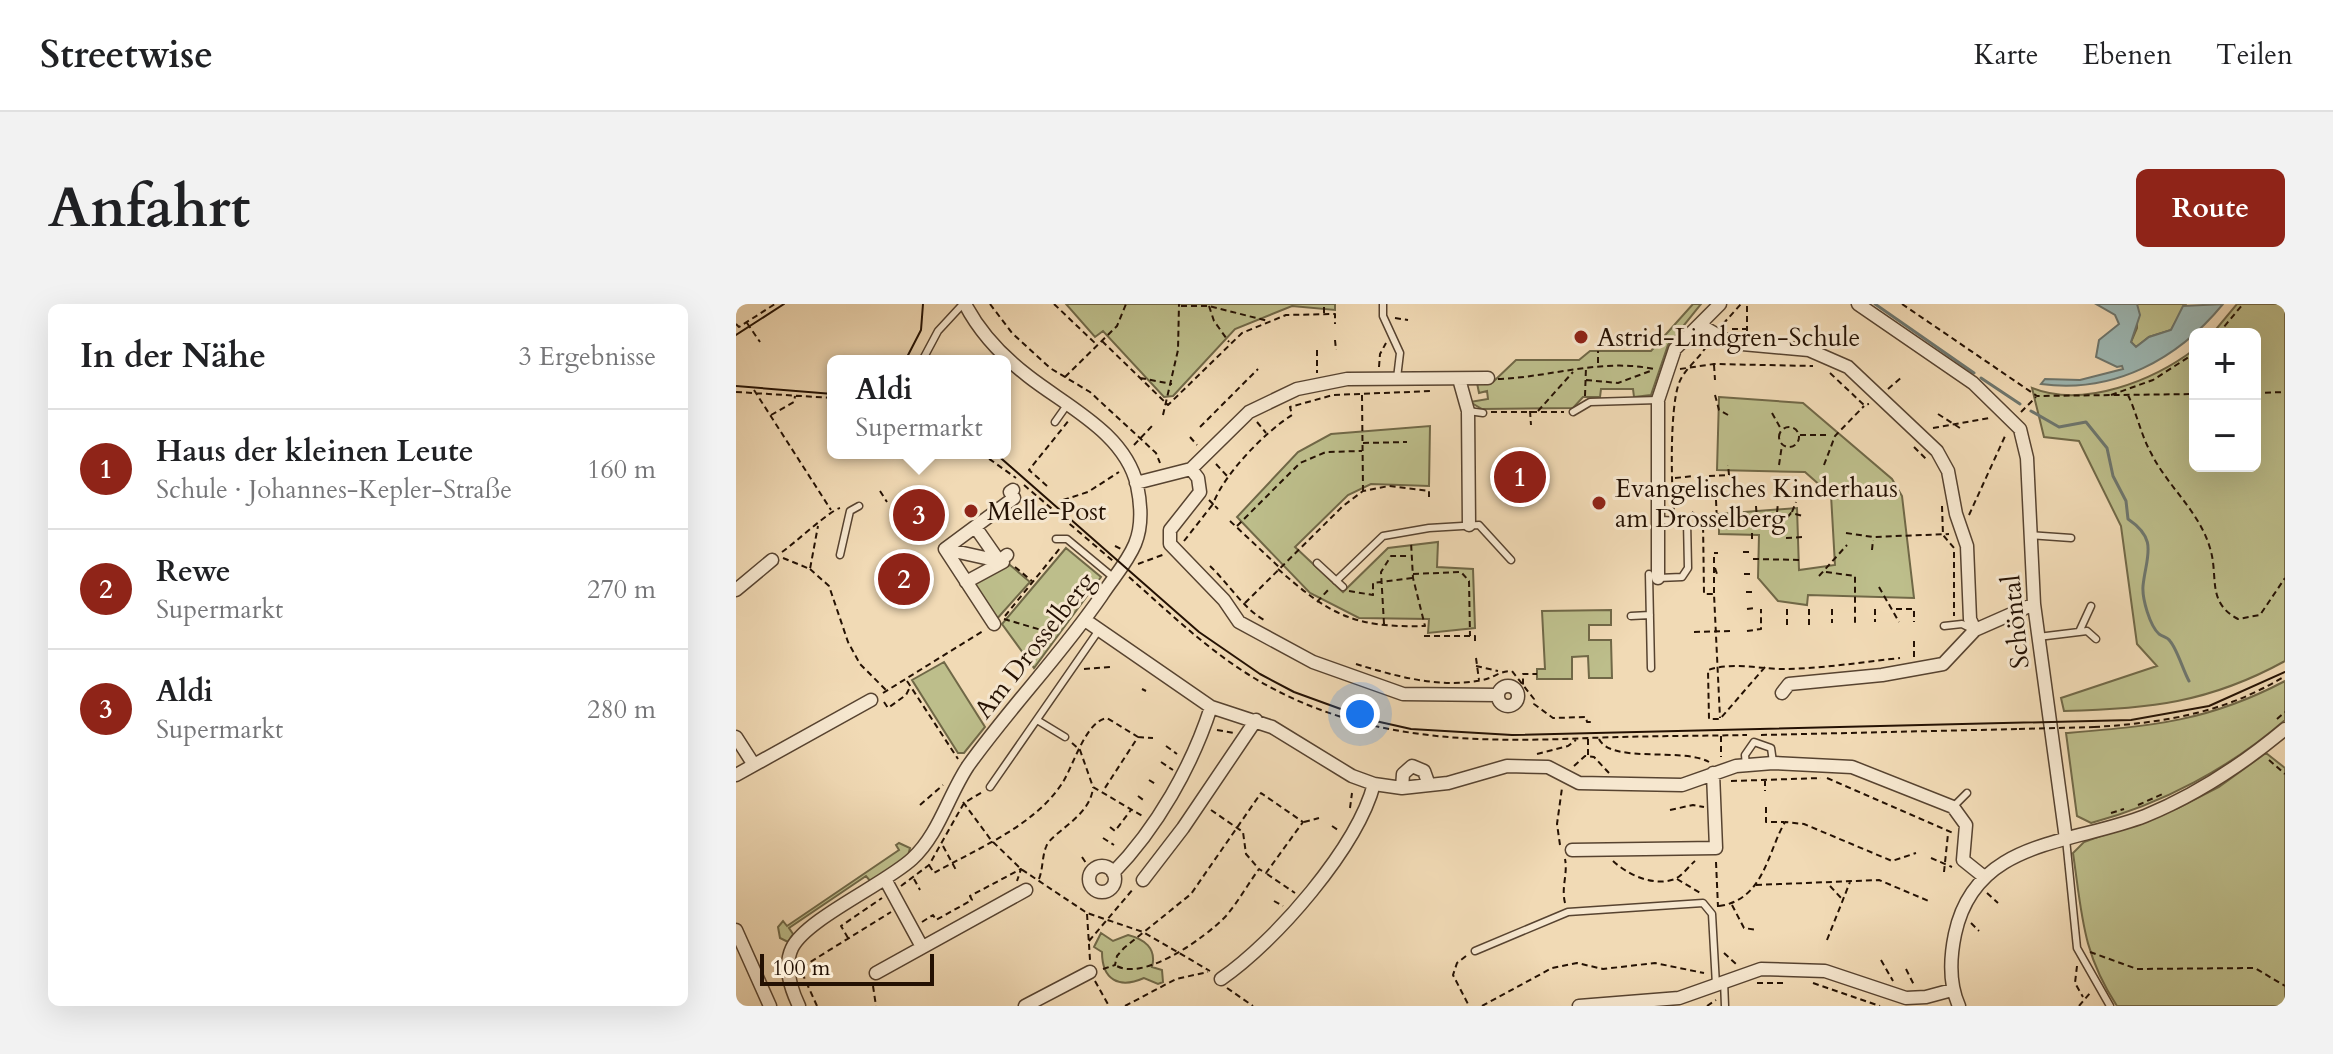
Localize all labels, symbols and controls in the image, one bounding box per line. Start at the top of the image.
text: Streetwise [40,29,213,81]
text: Karte [1974,36,2039,74]
text: Ebenen [2083,36,2172,74]
text: Teilen [2216,36,2293,74]
button: Route [2136,169,2285,247]
text: Anfahrt [48,171,250,246]
place label: Astrid-Lindgren-Schule [1597,320,1860,355]
marker: Astrid-Lindgren-Schule [1572,328,1590,346]
map controls [2189,328,2261,472]
button: + [2189,328,2261,400]
text: In der Nähe [80,333,266,379]
text: 3 Ergebnisse [519,339,656,374]
popup [827,355,1011,459]
text: Aldi [855,369,912,410]
button: − [2189,400,2261,472]
text: Supermarkt [855,410,983,445]
text: Haus der kleinen Leute [156,431,474,472]
pin: 1 [1494,447,1546,507]
text: 1 [99,452,113,487]
text: 160 m [587,452,656,487]
place label: Evangelisches Kinderhaus am Drosselberg [1615,471,1898,536]
text: Schule · Johannes-Kepler-Straße [156,472,512,507]
pin: 3 [893,485,945,545]
place label: Melle-Post [987,494,1106,529]
marker: Evangelisches Kinderhaus am Drosselberg [1590,494,1608,512]
marker: Melle-Post [962,502,980,520]
pin: 2 [878,549,930,609]
text: Rewe [156,551,231,592]
street label: Am Drosselberg [966,564,1103,726]
text: 2 [99,572,113,607]
text: 270 m [587,572,656,607]
street label: Schöntal [1993,573,2038,671]
text: Supermarkt [156,592,283,627]
text: Aldi [156,671,213,712]
text: 3 [99,692,113,727]
text: 280 m [587,692,656,727]
your location [1340,694,1380,734]
text: Supermarkt [156,712,283,747]
scale bar [760,950,934,986]
text: 100 m [772,953,830,983]

